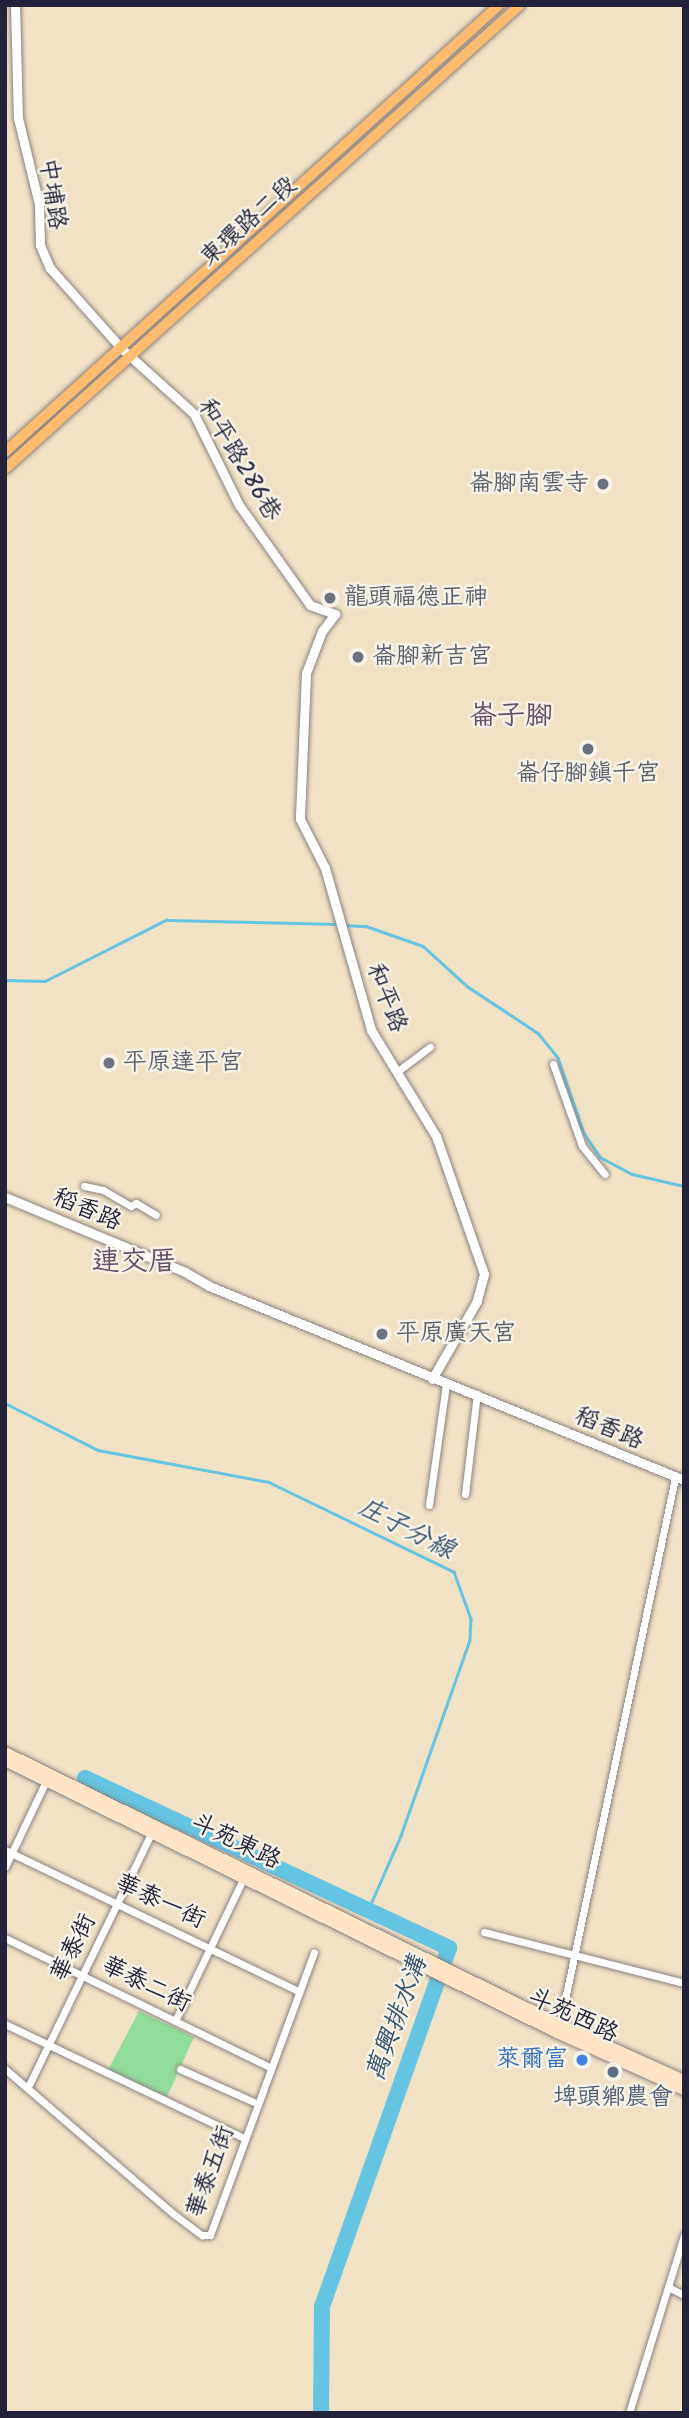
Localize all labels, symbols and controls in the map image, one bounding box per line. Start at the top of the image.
street label: 中埔路 [33,156,71,232]
street label: 東環路二段 [195,171,303,273]
street label: 和平路286巷 [191,394,287,526]
place label: 崙腳南雲寺 [469,470,589,498]
marker: 崙腳南雲寺 [595,476,611,492]
place label: 龍頭福德正神 [344,584,488,612]
marker: 龍頭福德正神 [322,590,338,606]
place label: 崙腳新吉宮 [372,643,492,671]
marker: 崙腳新吉宮 [350,649,366,665]
district label: 崙子腳 [469,700,553,734]
marker: 崙仔腳鎮千宮 [580,741,596,757]
place label: 崙仔腳鎮千宮 [516,760,660,788]
street label: 和平路 [360,959,412,1037]
place label: 平原達平宮 [123,1049,243,1077]
marker: 平原達平宮 [101,1055,117,1071]
street label: 稻香路 [48,1183,126,1237]
district label: 連交厝 [92,1246,176,1280]
place label: 平原廣天宮 [396,1320,516,1348]
marker: 平原廣天宮 [374,1326,390,1342]
street label: 稻香路 [570,1402,648,1456]
water label: 庄子分線 [353,1492,459,1568]
street label: 斗苑東路 [187,1808,285,1876]
street label: 華泰一街 [110,1869,210,1935]
street label: 華泰街 [45,1909,103,1987]
street label: 華泰二街 [97,1951,195,2019]
water label: 萬興排水溝 [361,1953,435,2085]
street label: 斗苑西路 [523,1983,623,2049]
place label: 萊爾富 [496,2046,568,2074]
marker: 萊爾富 [574,2052,590,2068]
marker: 埤頭鄉農會 [605,2064,621,2080]
place label: 埤頭鄉農會 [553,2084,673,2112]
street label: 華泰五街 [181,2122,241,2222]

